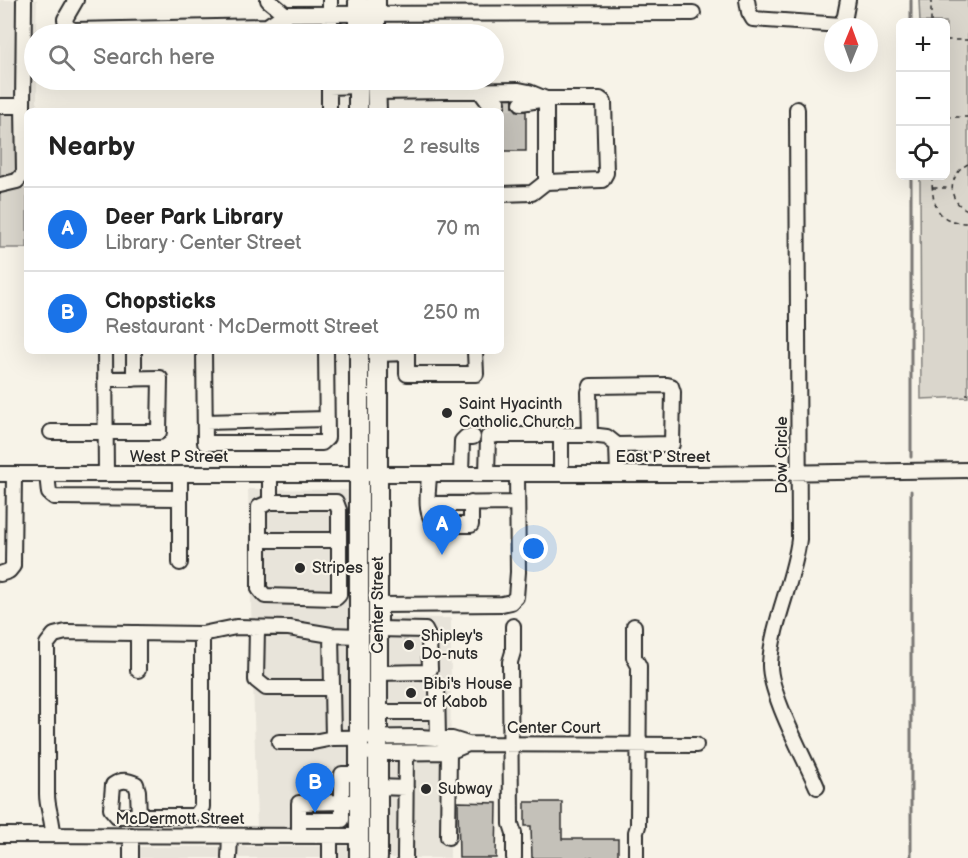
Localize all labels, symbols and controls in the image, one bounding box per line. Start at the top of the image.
north arrow [824,18,878,72]
map controls [896,18,950,180]
button: + [896,18,950,72]
search box [24,24,504,90]
icon: search [45,41,78,74]
text: Search here [93,44,215,71]
button: − [896,72,950,126]
button: locate [896,126,950,180]
text: Nearby [48,132,135,163]
text: 2 results [403,135,480,159]
text: Deer Park Library [105,204,283,231]
text: A [61,217,74,241]
text: 70 m [436,217,480,241]
text: Library · Center Street [105,231,301,255]
text: Chopsticks [105,288,216,315]
text: B [60,301,75,325]
text: 250 m [423,301,480,325]
text: Restaurant · McDermott Street [105,315,379,339]
place label: Saint Hyacinth Catholic Church [459,395,574,432]
marker: Saint Hyacinth Catholic Church [440,406,454,420]
street label: Dow Circle [773,416,792,494]
street label: West P Street [130,448,228,467]
street label: East P Street [616,448,710,467]
pin: A [422,506,462,555]
your location [519,534,548,563]
street label: Center Street [369,556,388,654]
place label: Stripes [312,559,363,578]
marker: Stripes [293,561,307,575]
place label: Shipley's Do-nuts [421,627,483,664]
marker: Shipley's Do-nuts [402,638,416,652]
place label: Bibi's House of Kabob [423,675,513,712]
marker: Bibi's House of Kabob [404,686,418,700]
street label: Center Court [507,719,601,738]
pin: B [296,764,334,813]
place label: Subway [438,780,493,799]
marker: Subway [419,782,433,796]
street label: McDermott Street [116,810,245,829]

